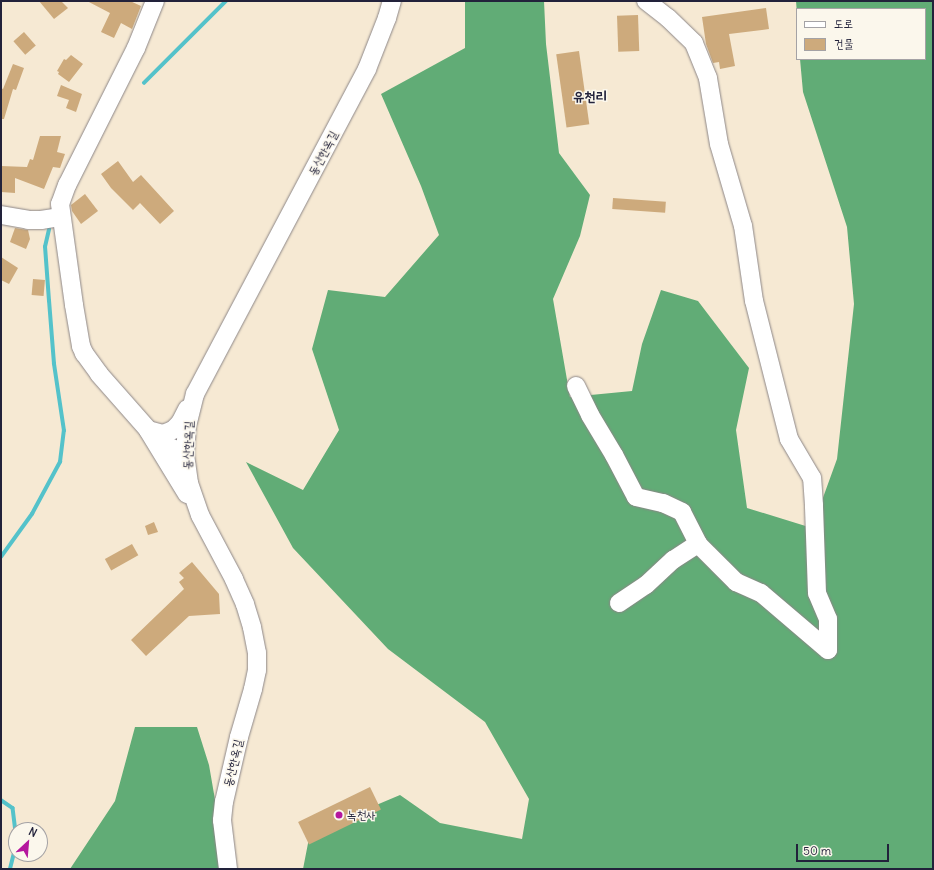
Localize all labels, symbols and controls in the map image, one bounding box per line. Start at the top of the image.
legend [796,8,926,60]
text: 도로 [834,16,853,31]
text: 건물 [834,36,853,51]
district label: 유천리 [573,88,607,104]
street label: 동산한옥길 [305,128,341,178]
street label: 동산한옥길 [180,421,196,469]
street label: 동산한옥길 [221,738,245,788]
place label: 녹천사 [347,808,376,822]
marker: 녹천사 [334,810,344,820]
north arrow [8,822,48,862]
text: N [26,824,39,840]
scale bar [798,836,891,862]
text: 50 m [803,843,831,858]

